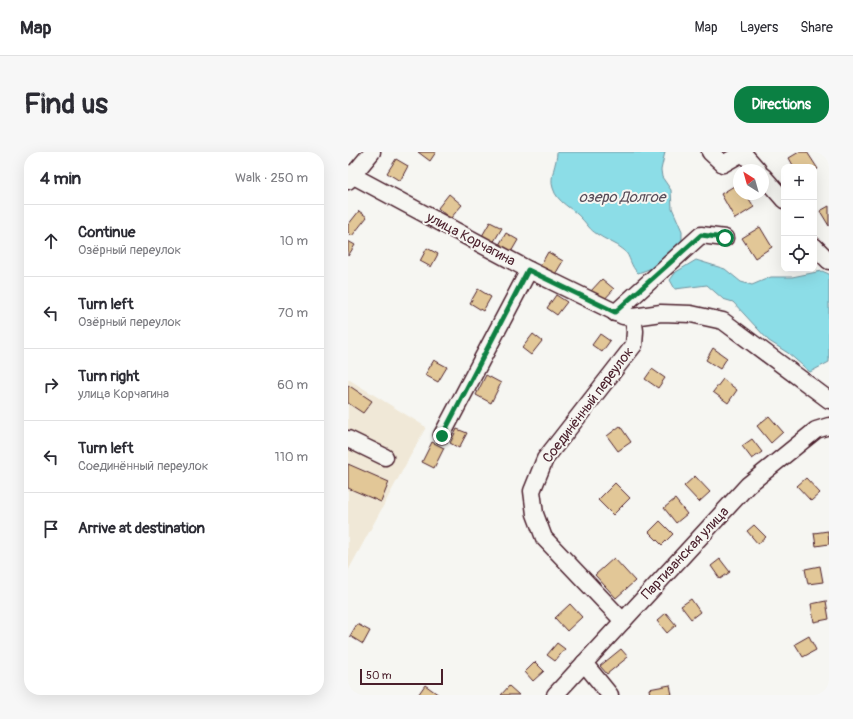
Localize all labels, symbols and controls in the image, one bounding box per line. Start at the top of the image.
text: Map [20,16,51,40]
text: Map [695,19,718,36]
text: Layers [740,19,778,36]
text: Share [800,19,833,36]
button: Directions [734,86,829,123]
text: Find us [24,87,108,122]
north arrow [733,164,769,200]
map controls [781,164,817,272]
button: + [781,164,817,200]
text: 4 min [40,168,81,189]
text: Walk · 250 m [235,170,308,186]
water label: озеро Долгое [579,188,667,207]
button: − [781,200,817,236]
street label: улица Корчагина [423,208,518,270]
text: Continue [78,223,136,242]
route start [716,229,734,247]
icon: ahead [40,230,62,252]
text: 10 m [280,233,308,249]
button: locate [781,236,817,272]
text: Озёрный переулок [78,242,181,258]
text: Turn left [78,295,134,314]
icon: left [40,302,62,324]
text: 70 m [278,305,308,321]
text: Озёрный переулок [78,314,181,330]
street label: Соединённый переулок [539,344,637,466]
text: Turn right [78,367,139,386]
icon: right [40,374,62,396]
text: 60 m [277,377,308,393]
text: улица Корчагина [78,386,169,402]
route end [433,427,451,445]
text: Turn left [78,439,134,458]
icon: left [40,446,62,468]
text: 110 m [275,449,308,465]
text: Соединённый переулок [78,458,209,474]
street label: Партизанская улица [638,503,732,603]
icon: arrive [40,518,62,540]
text: Arrive at destination [78,519,205,538]
scale bar [360,667,443,686]
text: 50 m [366,669,392,682]

